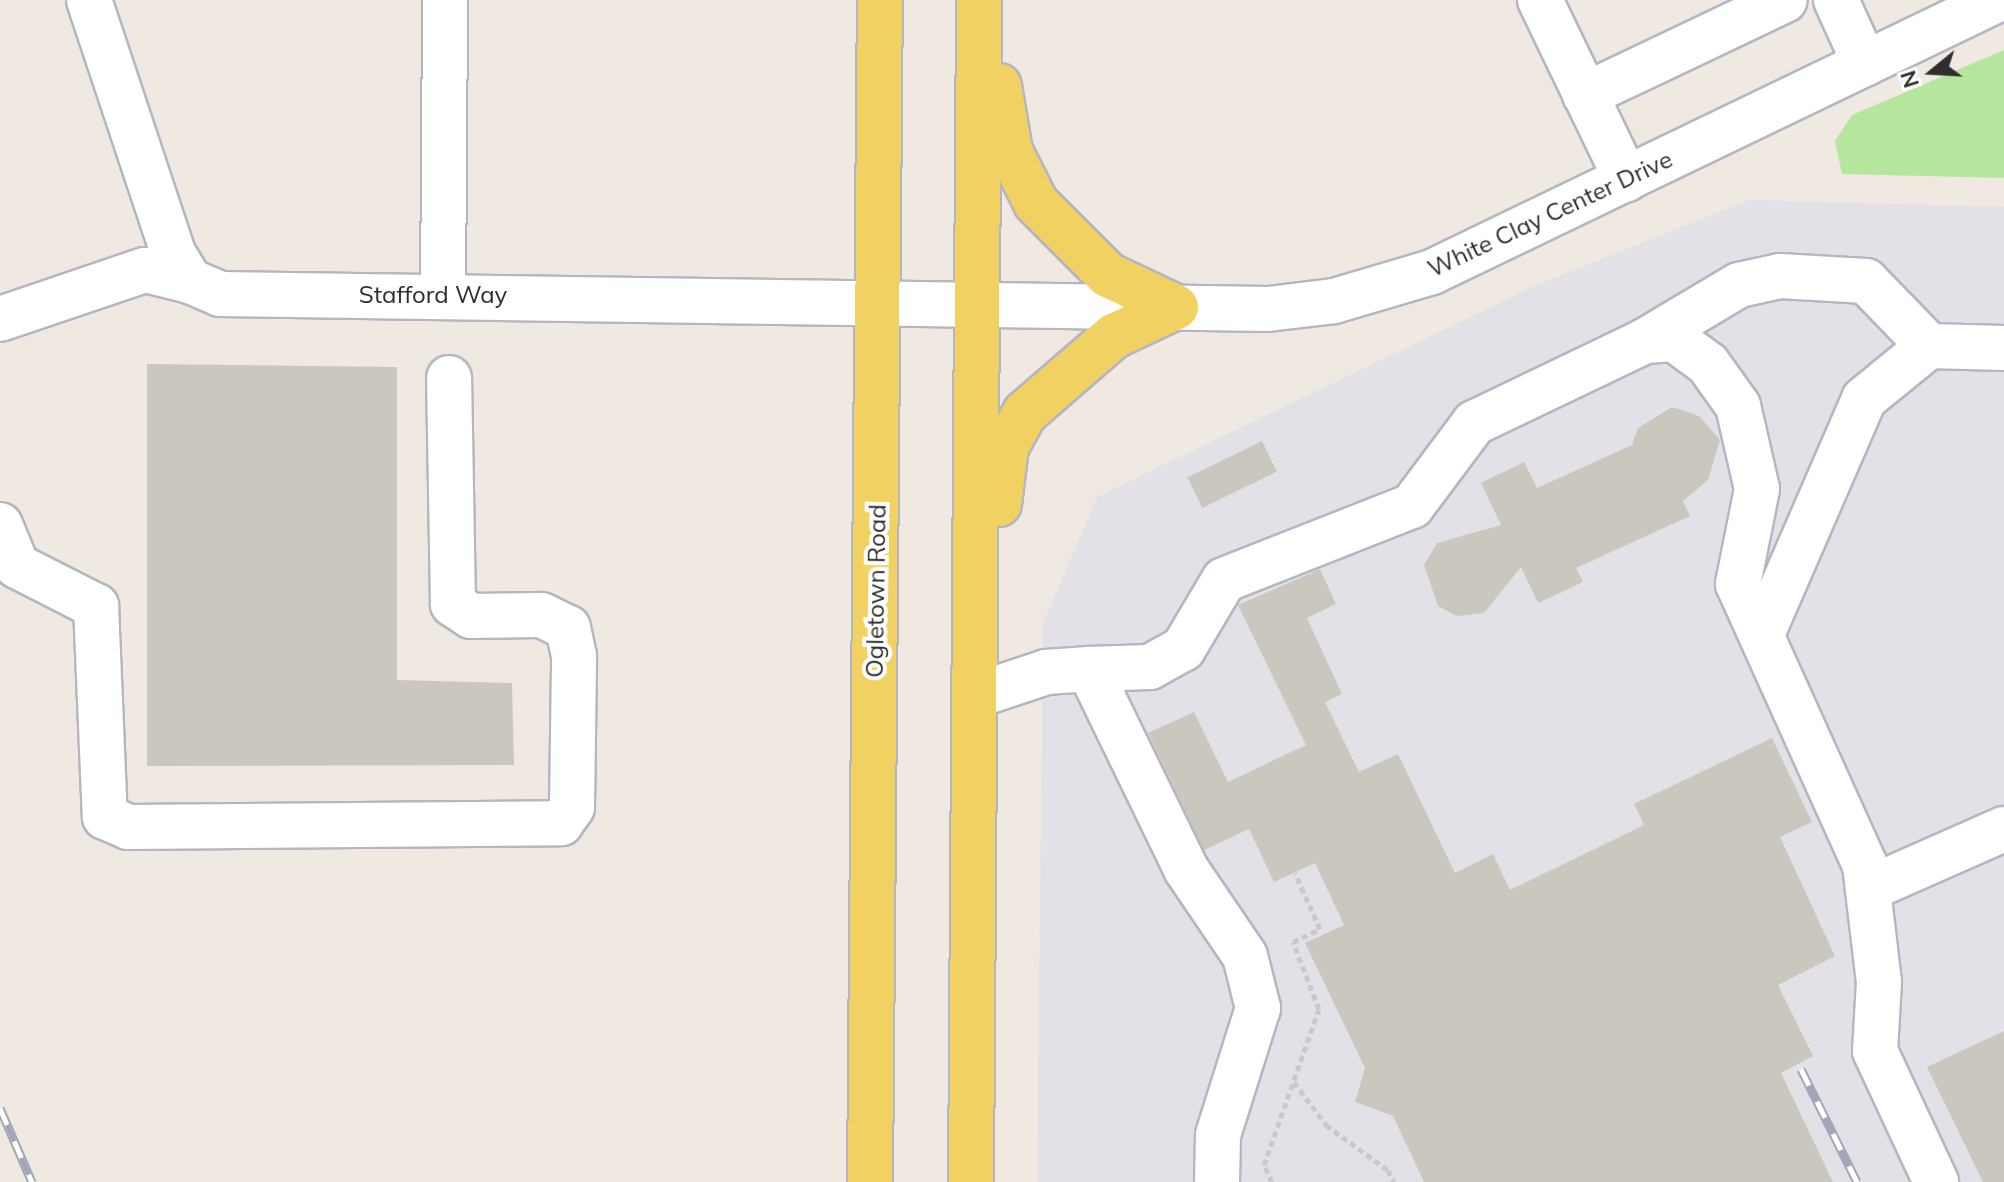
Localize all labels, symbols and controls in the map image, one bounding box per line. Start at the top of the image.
north arrow [1892,32,1972,112]
text: N [1893,67,1925,92]
street label: White Clay Center Drive [1423,145,1677,283]
street label: Stafford Way [359,281,507,309]
street label: Ogletown Road [860,504,892,678]

